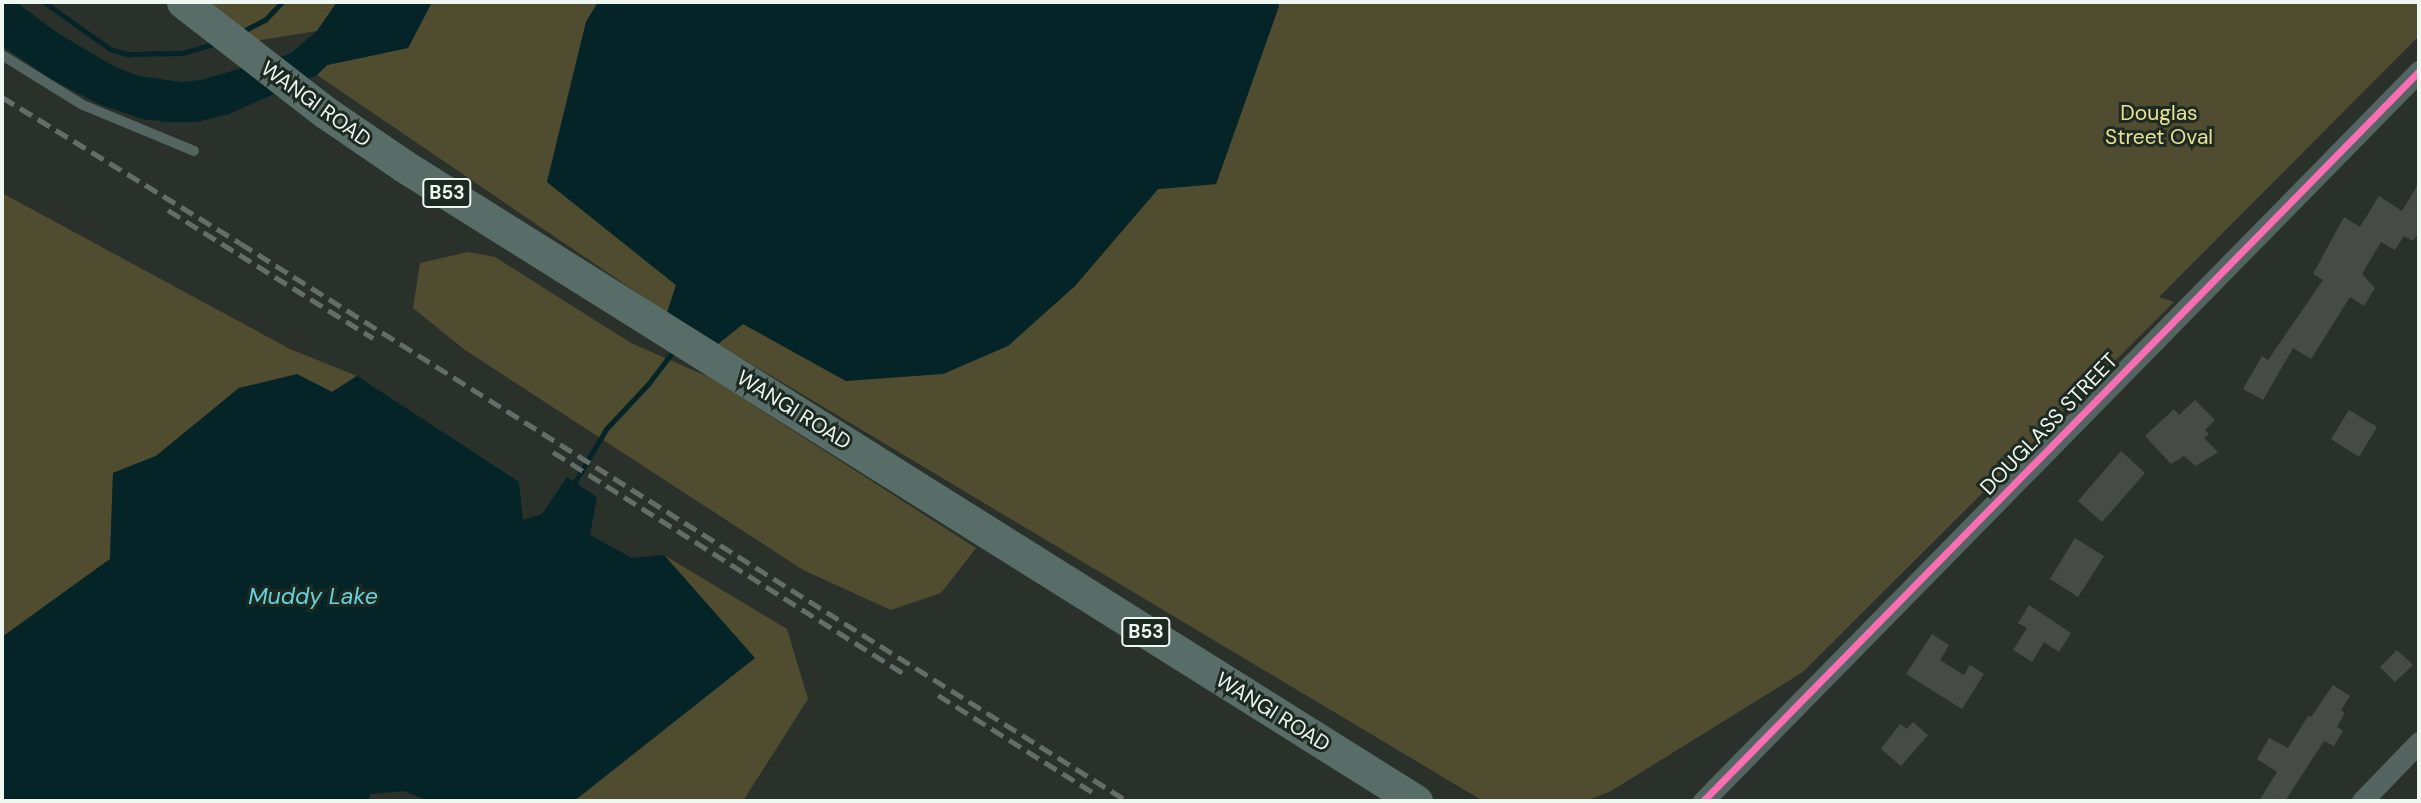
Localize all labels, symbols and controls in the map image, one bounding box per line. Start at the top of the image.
street label: WANGI ROAD [256,56,376,152]
park label: Douglas Street Oval [2105,100,2213,150]
road number: B53 [421,178,473,209]
street label: DOUGLASS STREET [1975,348,2123,500]
street label: WANGI ROAD [732,365,856,455]
water label: Muddy Lake [248,582,378,610]
road number: B53 [1120,617,1172,648]
street label: WANGI ROAD [1211,667,1335,757]

